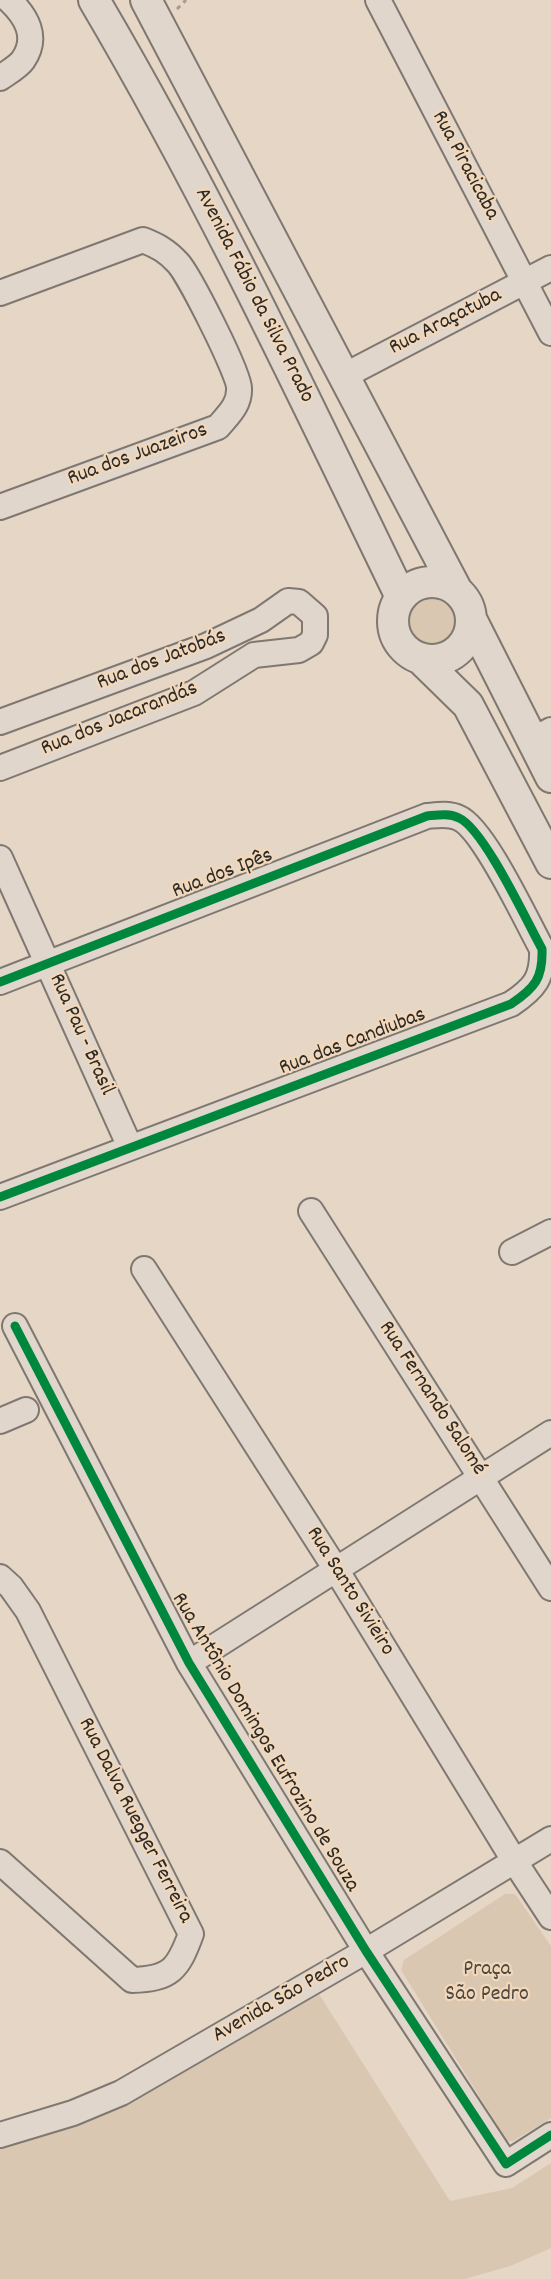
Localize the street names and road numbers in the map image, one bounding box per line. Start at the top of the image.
street label: Rua Piracicaba [424,107,504,225]
street label: Avenida Fábio da Silva Prado [187,184,319,408]
street label: Rua Araçatuba [385,283,507,363]
street label: Rua dos Juazeiros [64,418,212,494]
street label: Rua dos Jatobás [94,624,230,698]
street label: Rua dos Jacarandás [38,677,202,763]
street label: Rua dos Ipês [169,844,277,906]
street label: Rua Pau - Brasil [41,970,119,1100]
street label: Rua das Candiubas [276,1003,430,1083]
street label: Rua Fernando Salomé [371,1317,491,1481]
street label: Rua Santo Sivieiro [299,1523,399,1661]
street label: Rua Antônio Domingos Eufrozino de Souza [164,1589,364,1897]
street label: Rua Dalva Ruegger Ferreira [71,1714,197,1928]
street label: Avenida São Pedro [209,1950,355,2050]

